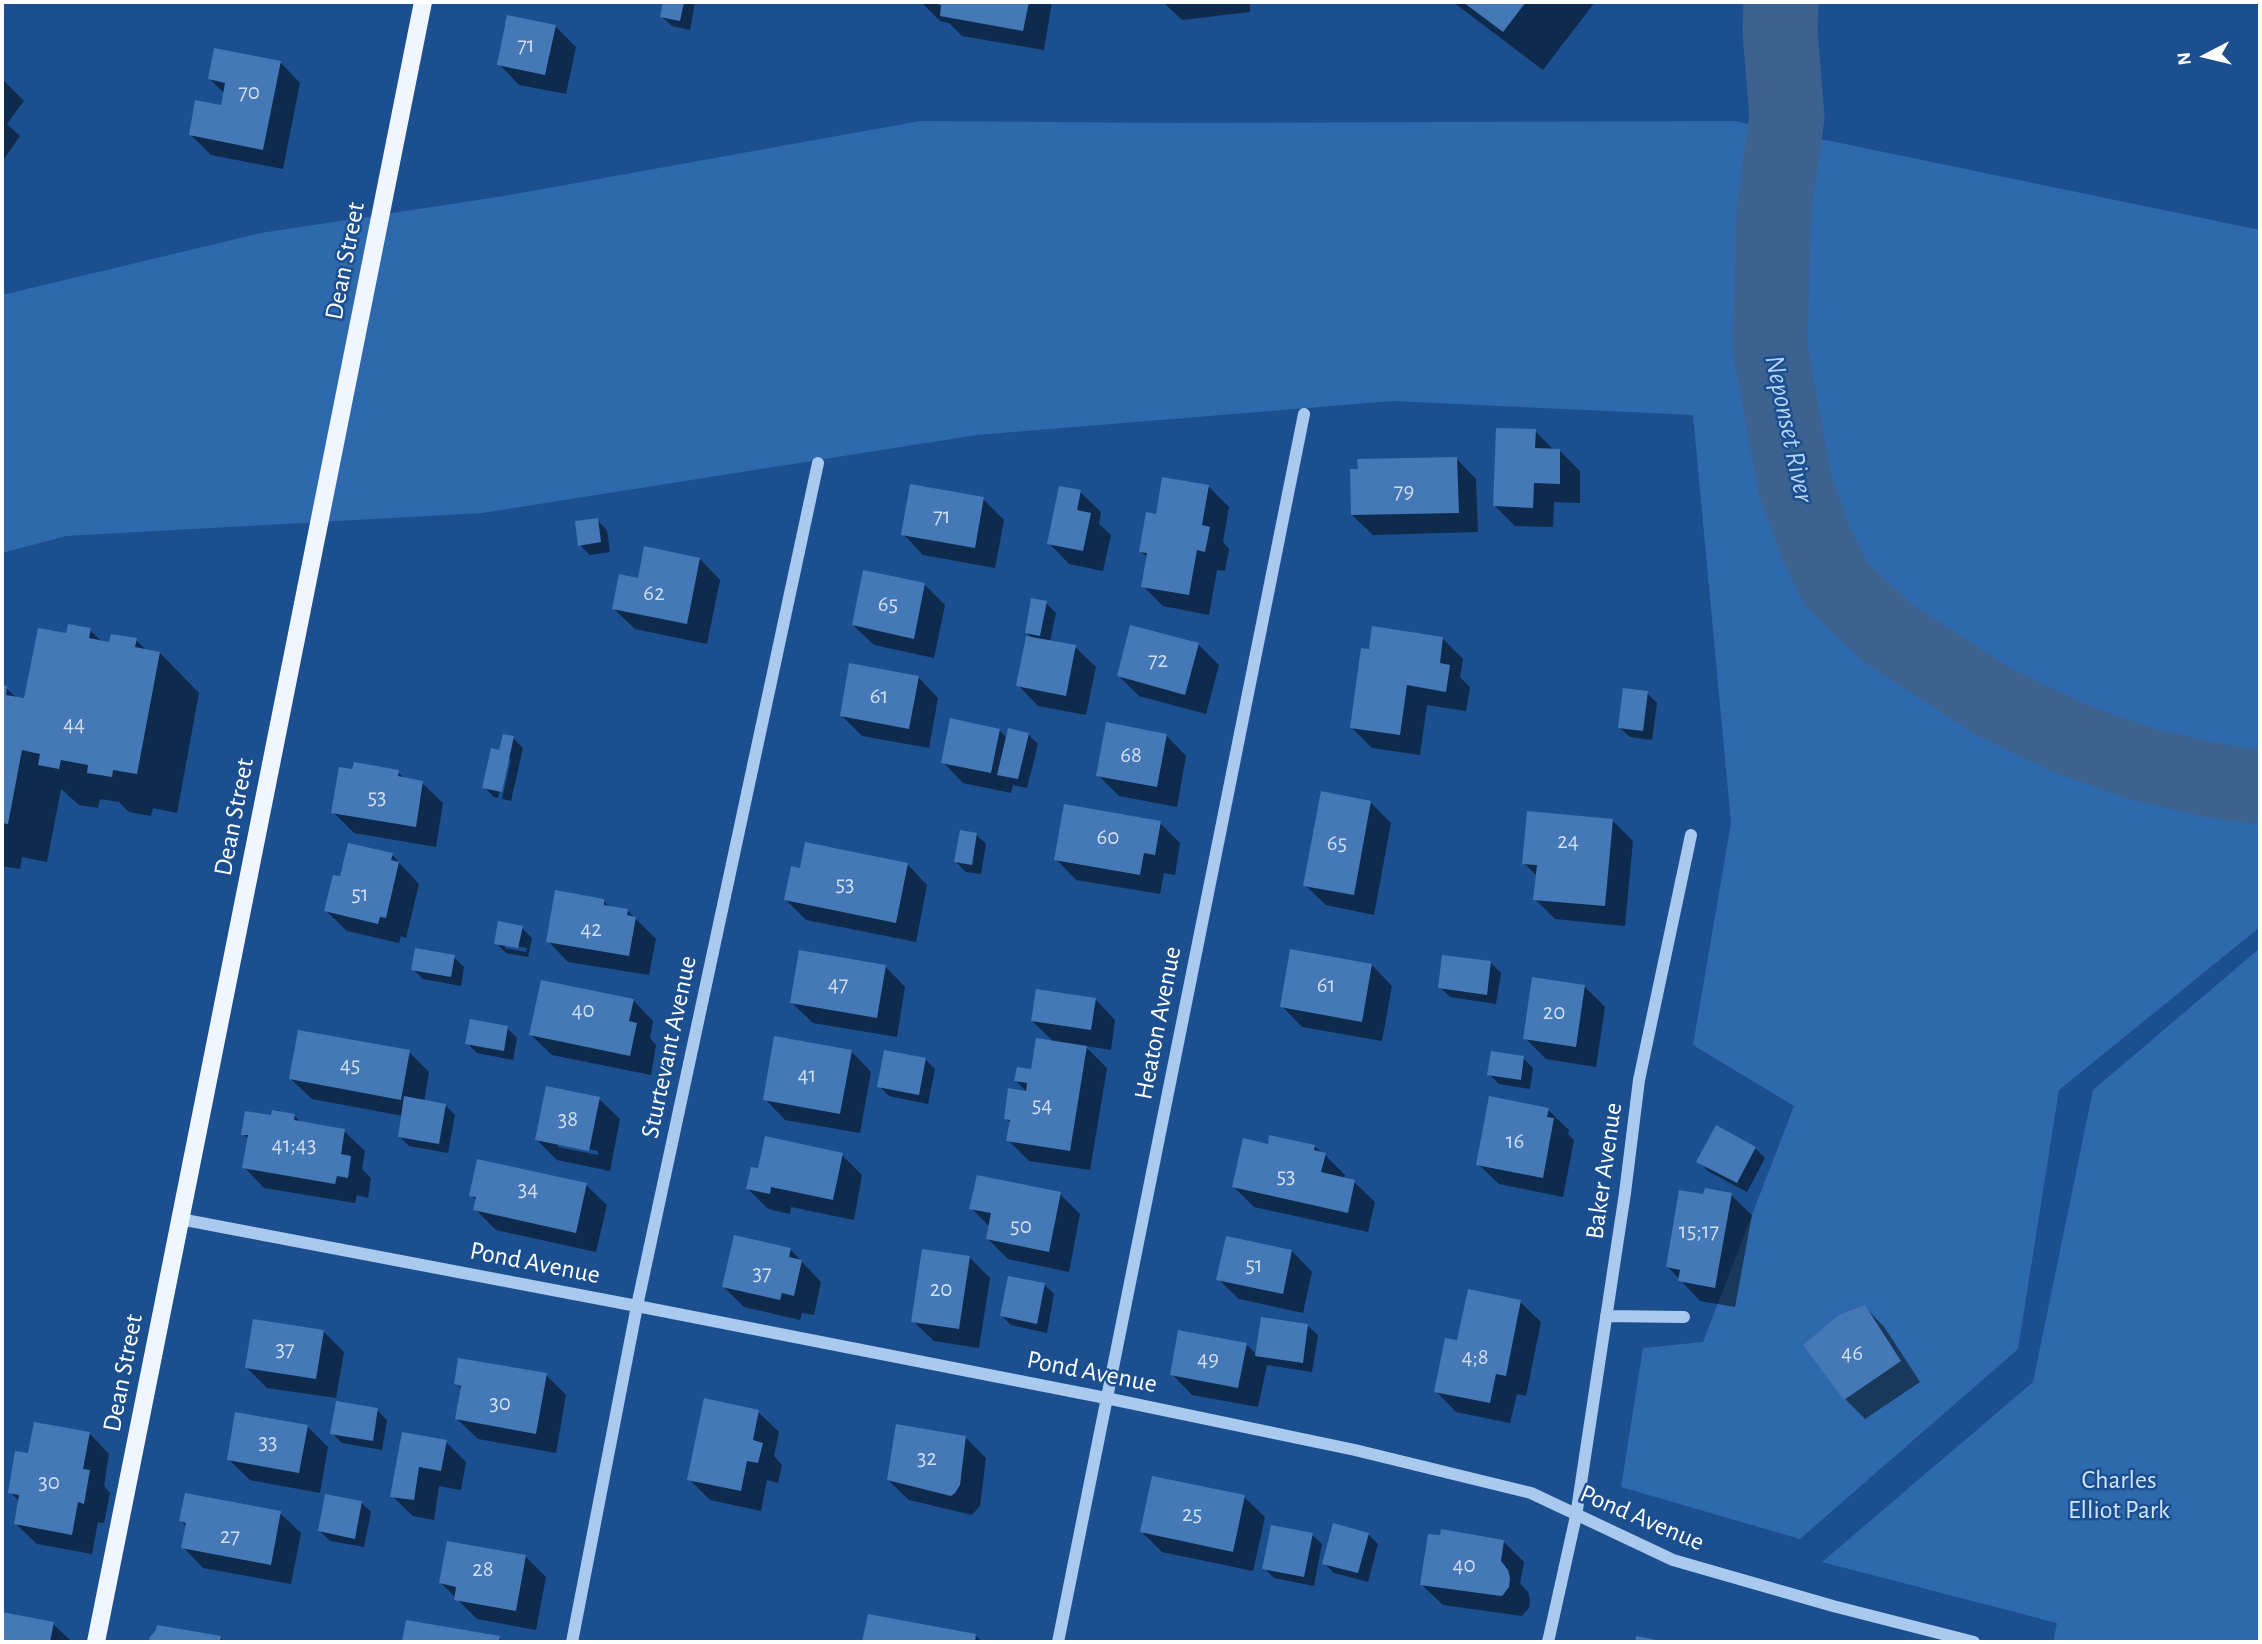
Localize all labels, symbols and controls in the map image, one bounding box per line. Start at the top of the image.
north arrow [2171,21,2241,91]
house number: 71 [517,31,535,59]
text: N [2174,51,2195,66]
house number: 70 [238,78,260,106]
street label: Dean Street [318,199,372,323]
water label: Neponset River [1757,352,1821,506]
house number: 79 [1394,477,1414,505]
house number: 71 [933,502,951,530]
house number: 62 [643,579,665,607]
house number: 65 [878,590,898,618]
house number: 72 [1148,646,1168,674]
house number: 61 [870,682,888,710]
house number: 44 [63,710,85,738]
house number: 68 [1120,741,1142,769]
street label: Dean Street [207,755,261,879]
house number: 53 [367,783,387,811]
house number: 60 [1097,823,1119,851]
house number: 24 [1557,827,1579,855]
house number: 65 [1327,829,1347,857]
house number: 53 [835,870,855,898]
house number: 51 [351,880,369,908]
house number: 42 [580,915,602,943]
street label: Heaton Avenue [1128,944,1188,1102]
street label: Sturtevant Avenue [634,953,704,1141]
house number: 47 [828,970,848,998]
house number: 61 [1317,971,1335,999]
house number: 40 [571,996,595,1024]
house number: 20 [1543,998,1565,1026]
house number: 45 [340,1051,360,1079]
house number: 41 [798,1061,816,1089]
house number: 54 [1032,1091,1052,1119]
street label: Baker Avenue [1579,1101,1629,1241]
house number: 38 [558,1105,578,1133]
house number: 16 [1506,1127,1524,1155]
house number: 41;43 [272,1131,316,1159]
house number: 53 [1276,1162,1296,1190]
house number: 34 [518,1175,538,1203]
house number: 50 [1010,1212,1032,1240]
house number: 15;17 [1679,1217,1719,1245]
street label: Pond Avenue [467,1235,603,1291]
house number: 51 [1245,1251,1263,1279]
house number: 37 [752,1259,772,1287]
house number: 20 [930,1275,952,1303]
street label: Dean Street [96,1311,150,1435]
house number: 37 [275,1335,295,1363]
house number: 46 [1841,1339,1863,1367]
house number: 4;8 [1461,1343,1489,1371]
street label: Pond Avenue [1024,1344,1160,1400]
house number: 49 [1197,1345,1219,1373]
house number: 30 [489,1389,511,1417]
house number: 33 [259,1428,277,1456]
house number: 32 [917,1444,937,1472]
park label: Charles Elliot Park [2068,1464,2170,1526]
house number: 30 [38,1468,60,1496]
street label: Pond Avenue [1575,1478,1709,1558]
house number: 25 [1182,1500,1202,1528]
house number: 27 [220,1522,240,1550]
house number: 40 [1452,1551,1476,1579]
house number: 28 [472,1555,494,1583]

